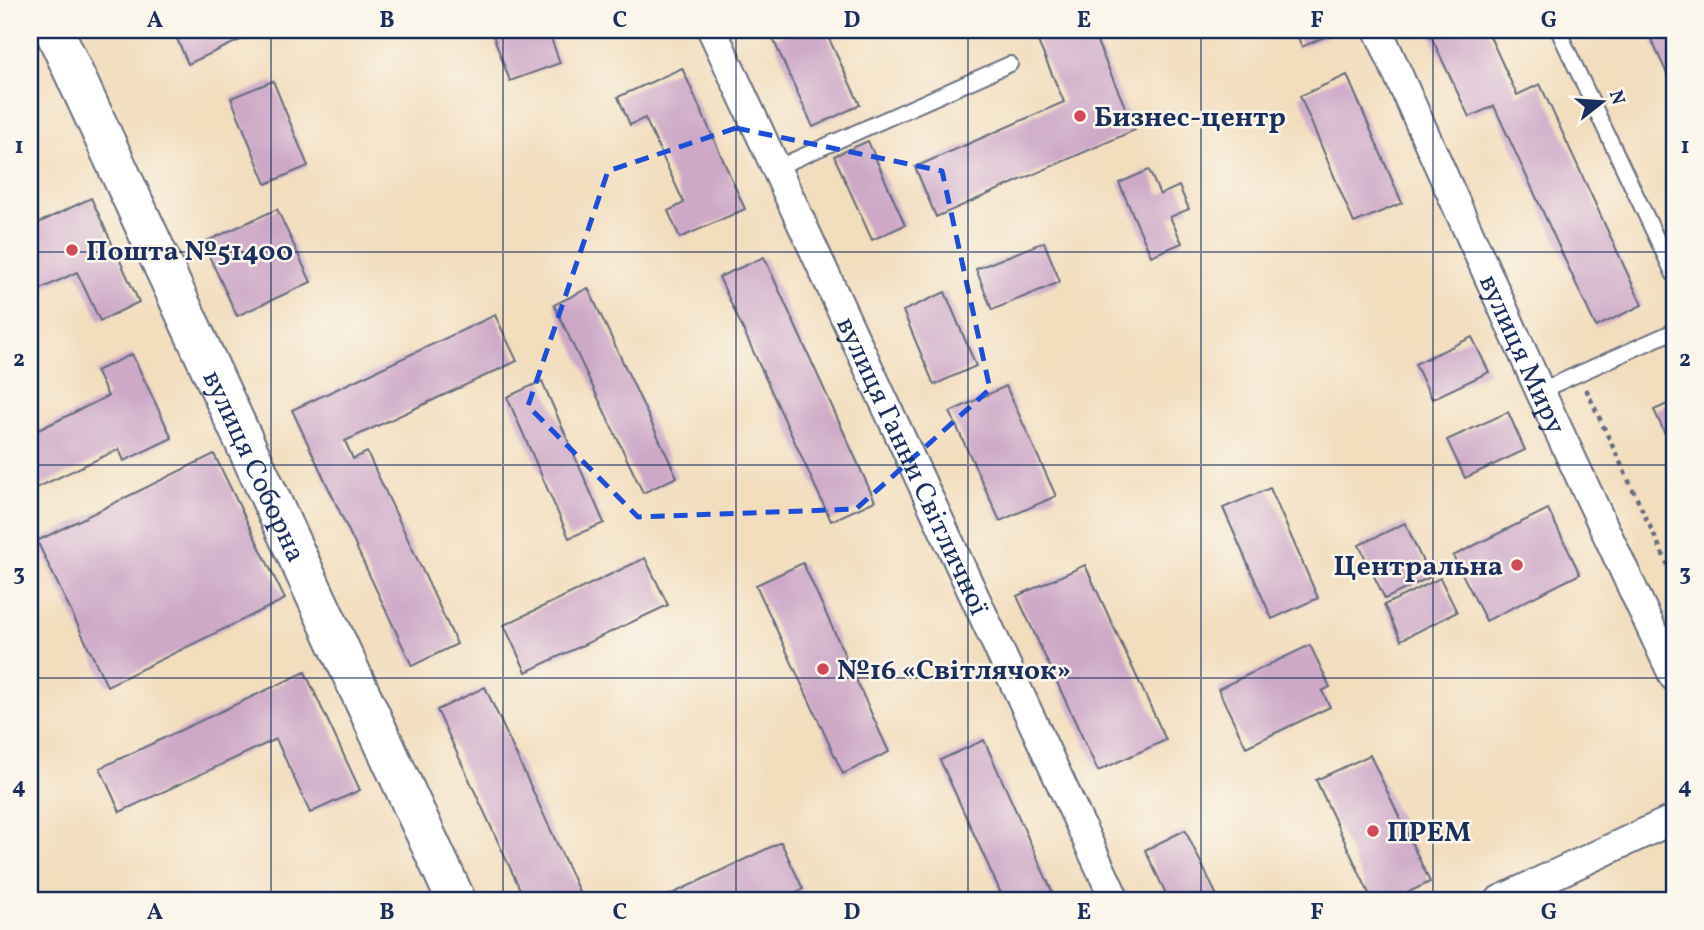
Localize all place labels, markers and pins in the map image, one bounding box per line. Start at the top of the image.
place label: Бизнес-центр [1094,99,1286,138]
marker: Бизнес-центр [1072,108,1088,124]
place label: Пошта №51400 [86,233,293,272]
marker: Пошта №51400 [64,242,80,258]
place label: Центральна [1334,548,1503,587]
marker: Центральна [1509,557,1525,573]
place label: №16 «Світлячок» [837,652,1071,691]
marker: №16 «Світлячок» [815,661,831,677]
place label: ПРЕМ [1387,814,1471,853]
marker: ПРЕМ [1365,823,1381,839]

